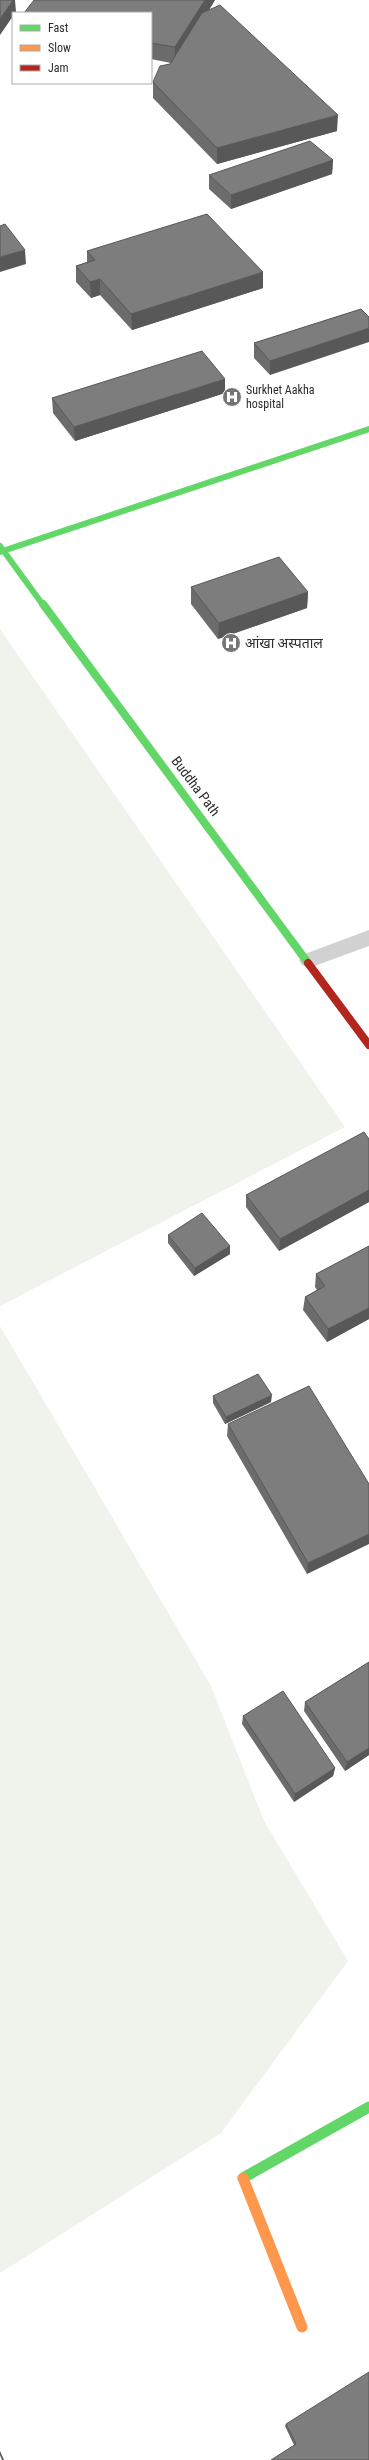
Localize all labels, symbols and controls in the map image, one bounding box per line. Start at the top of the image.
legend [12,12,152,84]
text: Fast [48,21,69,35]
text: Slow [48,41,71,55]
text: Jam [48,61,69,75]
place label: Surkhet Aakha hospital [246,383,315,411]
hospital icon: Surkhet Aakha hospital [221,386,243,408]
hospital icon: आंखा अस्पताल [220,632,242,654]
place label: आंखा अस्पताल [245,635,323,651]
street label: Buddha Path [168,753,224,819]

